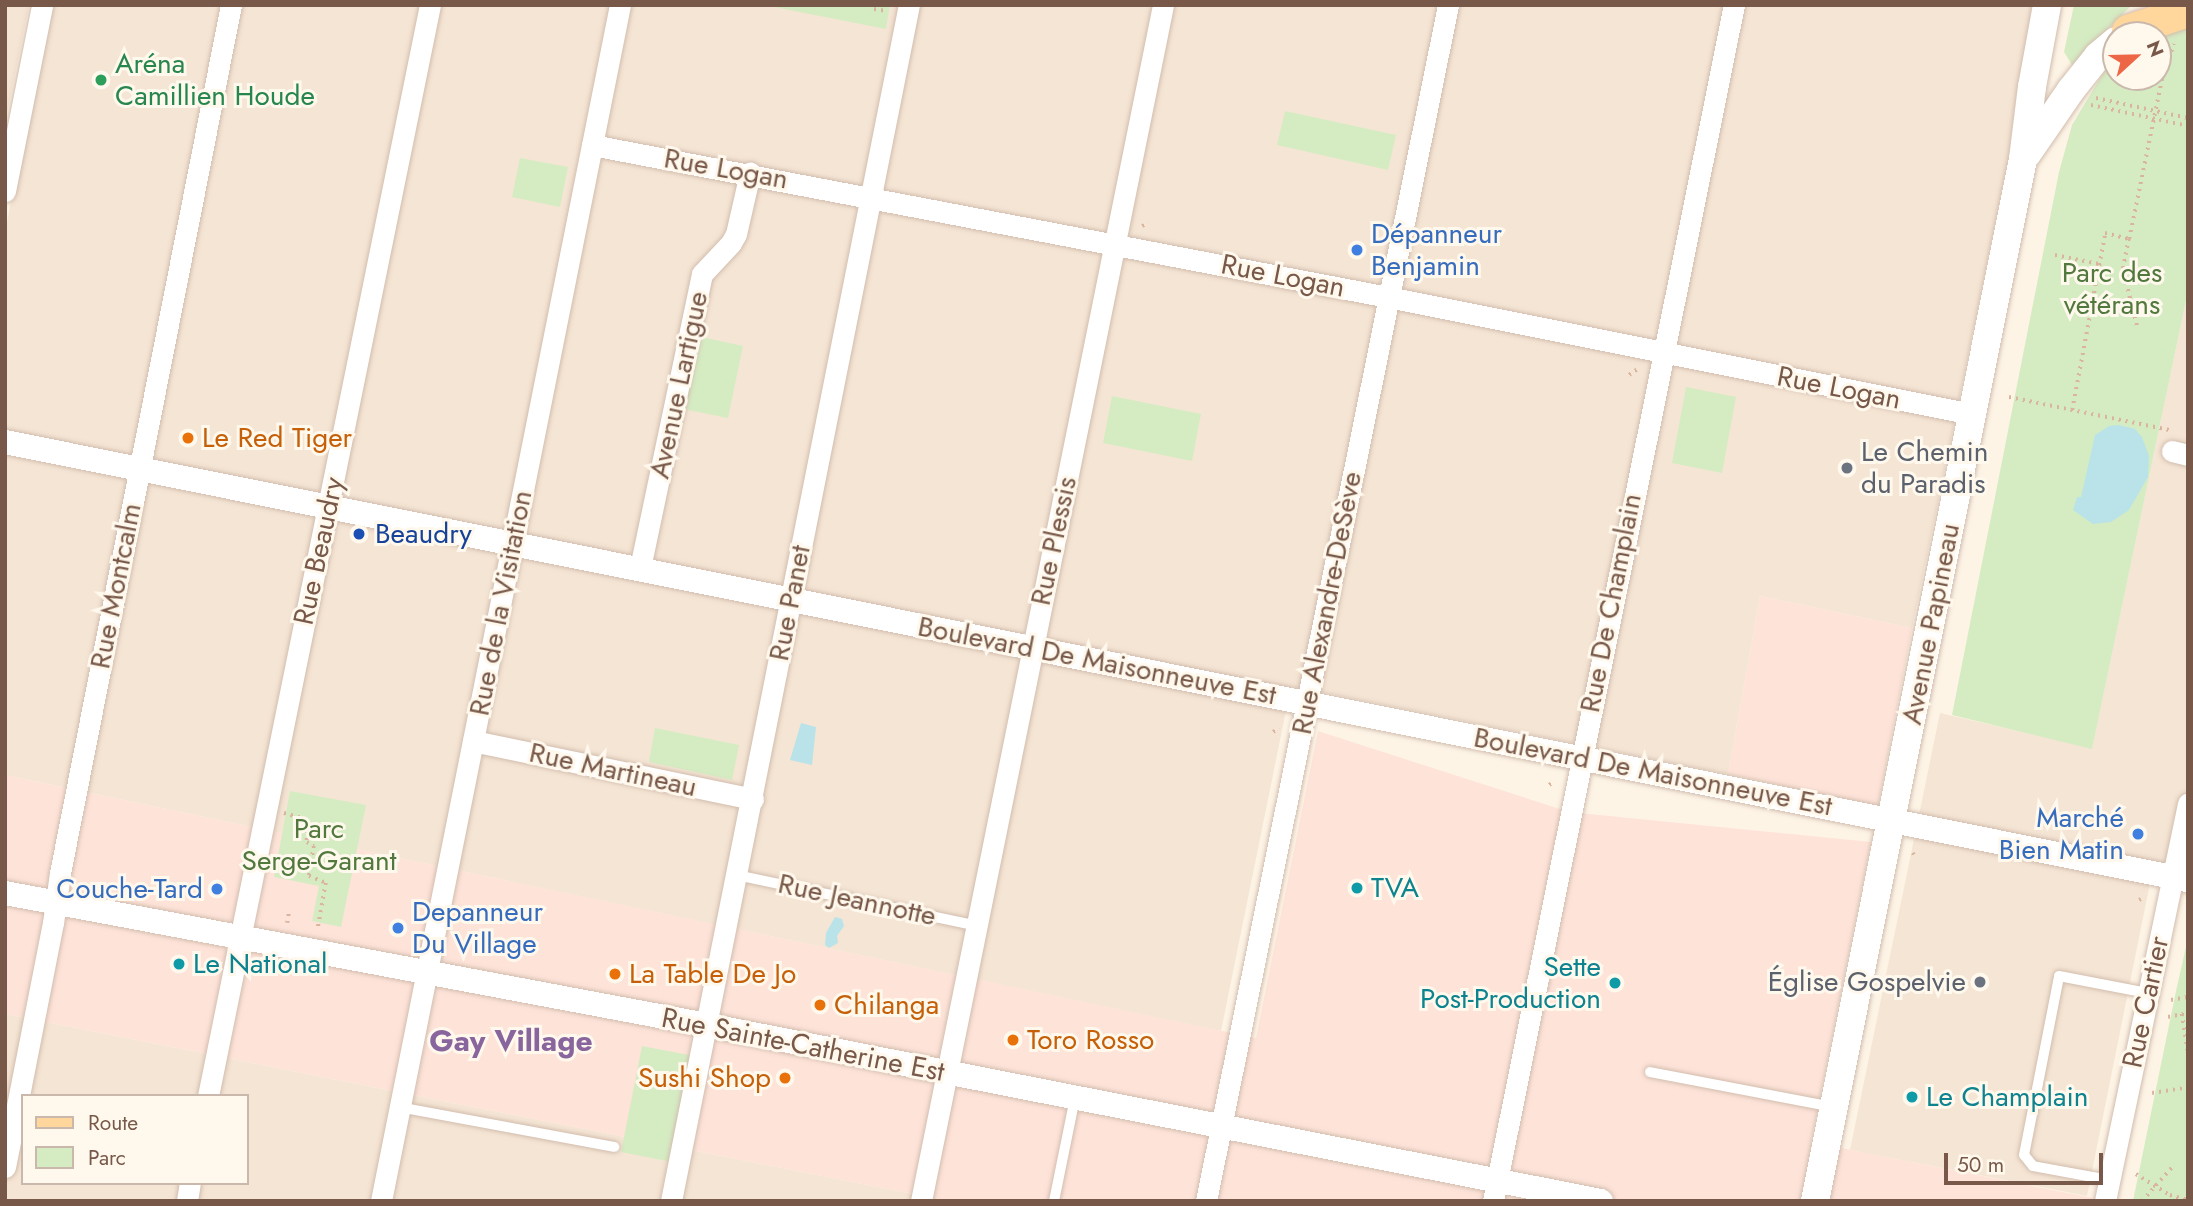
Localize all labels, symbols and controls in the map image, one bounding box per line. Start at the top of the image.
north arrow [2102,21,2172,91]
text: N [2140,37,2170,61]
place label: Aréna Camillien Houde [115,47,315,113]
marker: Aréna Camillien Houde [93,72,109,88]
street label: Rue Logan [661,142,791,196]
place label: Dépanneur Benjamin [1371,217,1502,283]
marker: Dépanneur Benjamin [1349,242,1365,258]
street label: Rue Logan [1218,248,1348,304]
park label: Parc des vétérans [2062,256,2162,322]
street label: Avenue Lartigue [643,288,715,482]
street label: Rue Logan [1774,360,1904,416]
place label: Le Red Tiger [202,421,352,455]
marker: Le Red Tiger [180,430,196,446]
place label: Le Chemin du Paradis [1861,435,1989,501]
marker: Le Chemin du Paradis [1839,460,1855,476]
street label: Rue Alexandre-DeSève [1285,469,1369,737]
street label: Rue Beaudry [287,474,351,628]
street label: Rue Plessis [1024,474,1084,608]
street label: Rue de la Visitation [463,488,539,718]
street label: Rue De Champlain [1573,491,1649,715]
street label: Rue Montcalm [84,500,148,672]
place label: Beaudry [375,517,472,551]
street label: Avenue Papineau [1895,521,1967,727]
marker: Beaudry [349,524,369,544]
street label: Rue Panet [762,542,818,664]
street label: Boulevard De Maisonneuve Est [915,610,1279,712]
street label: Boulevard De Maisonneuve Est [1471,721,1835,823]
street label: Rue Martineau [526,736,700,804]
place label: Marché Bien Matin [1999,801,2124,867]
park label: Parc Serge-Garant [242,812,396,878]
marker: Marché Bien Matin [2130,826,2146,842]
street label: Rue Jeannotte [775,867,939,933]
place label: TVA [1371,871,1419,905]
place label: Couche-Tard [56,872,203,906]
marker: TVA [1349,880,1365,896]
marker: Couche-Tard [209,881,225,897]
place label: Depanneur Du Village [412,895,543,961]
marker: Depanneur Du Village [390,920,406,936]
street label: Rue Cartier [2116,933,2176,1071]
place label: Le National [193,947,327,981]
place label: Sette Post-Production [1420,950,1601,1016]
marker: Le National [171,956,187,972]
place label: La Table De Jo [629,957,796,991]
place label: Église Gospelvie [1768,965,1966,999]
marker: La Table De Jo [607,966,623,982]
marker: Église Gospelvie [1972,974,1988,990]
marker: Sette Post-Production [1607,975,1623,991]
place label: Chilanga [834,988,939,1022]
marker: Chilanga [812,997,828,1013]
street label: Rue Sainte-Catherine Est [659,1001,947,1089]
district label: Gay Village [429,1023,593,1059]
place label: Toro Rosso [1027,1023,1154,1057]
marker: Toro Rosso [1005,1032,1021,1048]
place label: Sushi Shop [638,1061,771,1095]
marker: Sushi Shop [777,1070,793,1086]
place label: Le Champlain [1926,1080,2088,1114]
marker: Le Champlain [1904,1089,1920,1105]
legend [21,1094,248,1185]
text: Route [88,1108,138,1138]
scale bar [1948,1140,2107,1184]
text: Parc [88,1143,126,1173]
text: 50 m [1957,1150,2004,1180]

